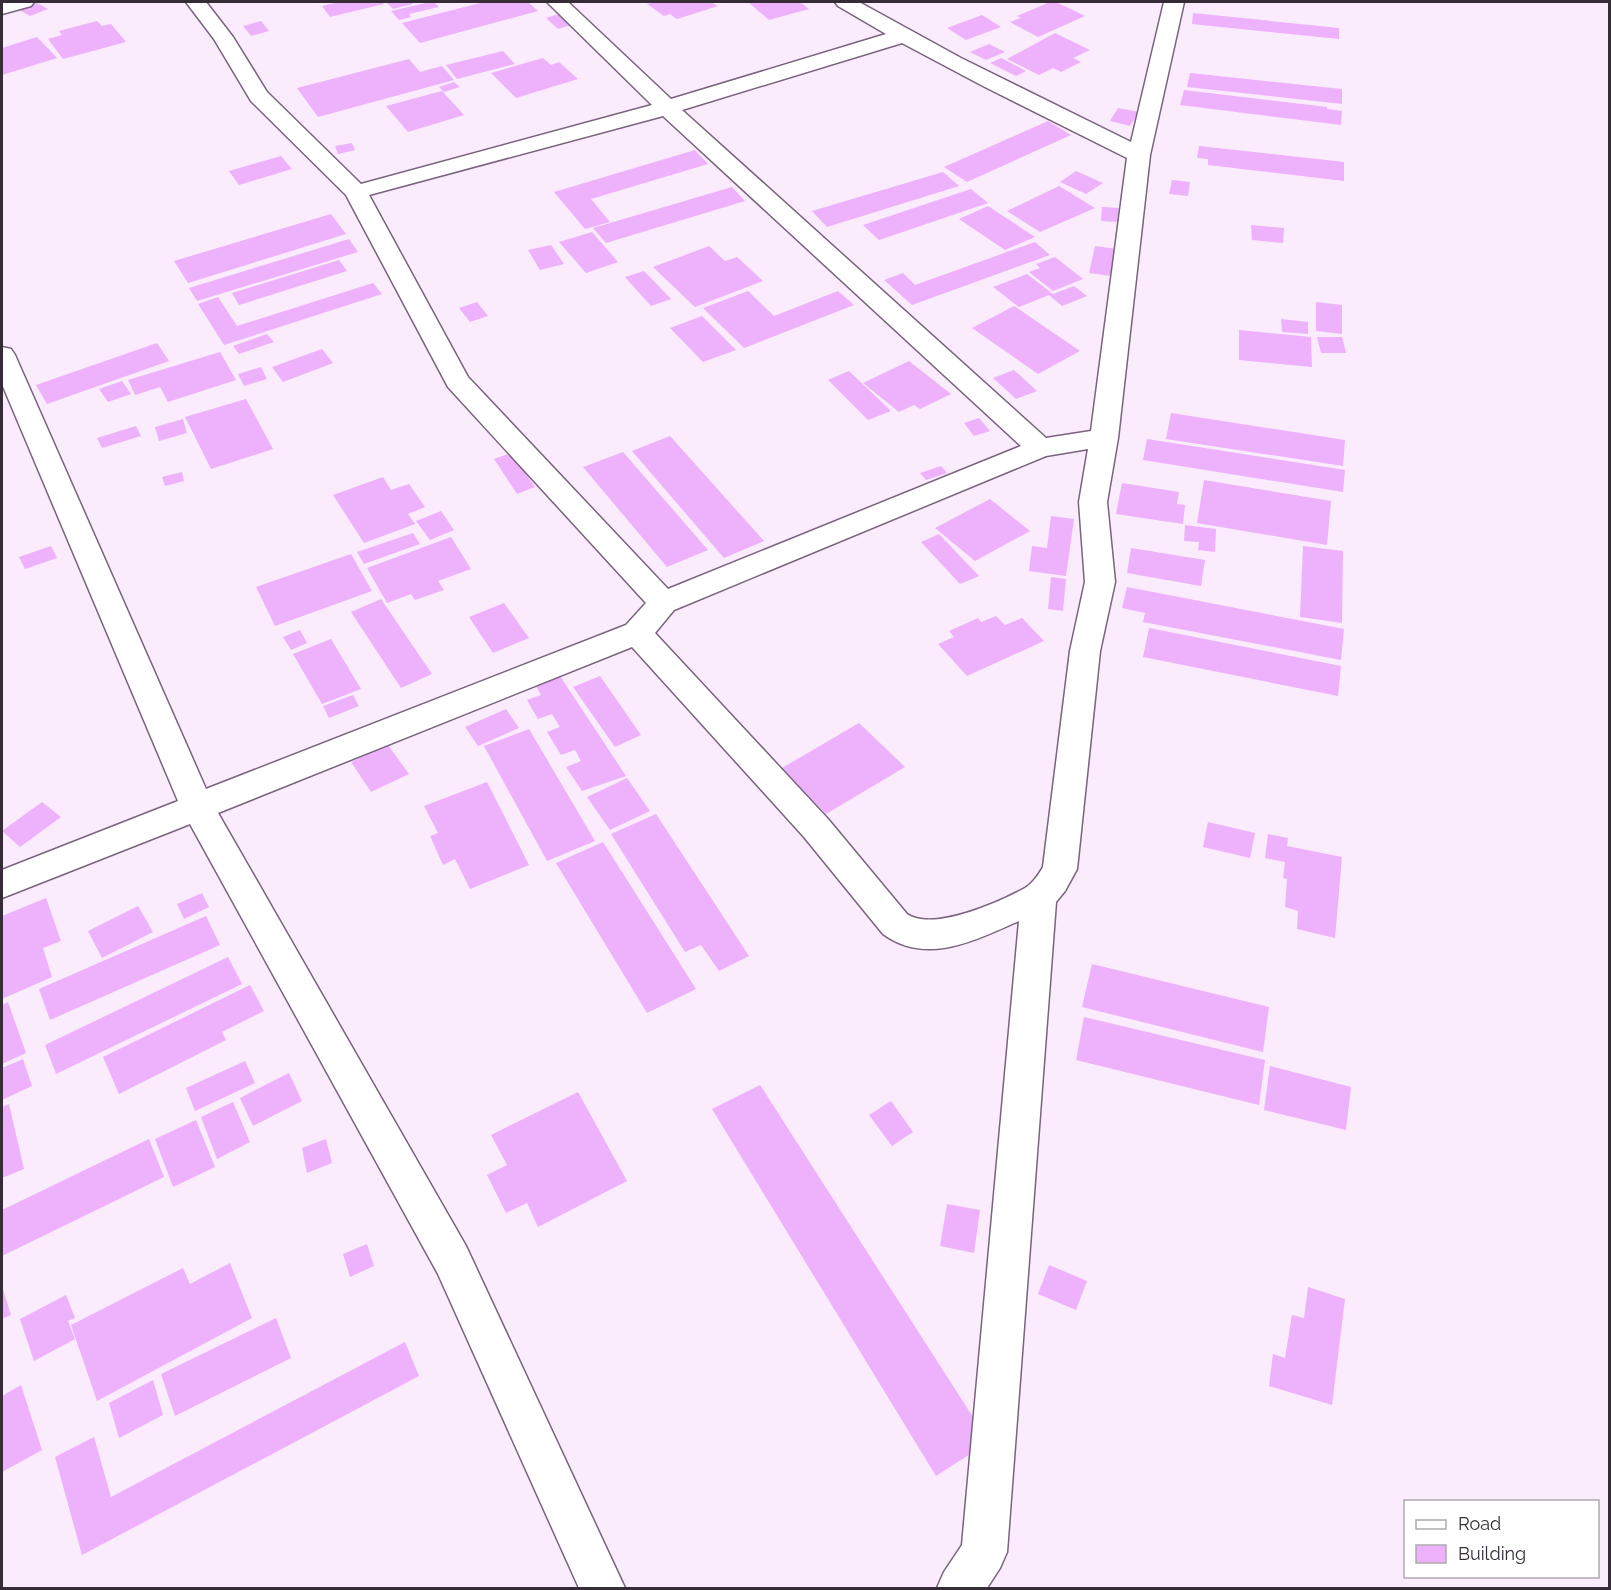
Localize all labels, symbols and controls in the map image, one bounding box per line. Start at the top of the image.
legend [1404,1500,1599,1578]
text: Road [1458,1513,1501,1534]
text: Building [1458,1543,1526,1564]

